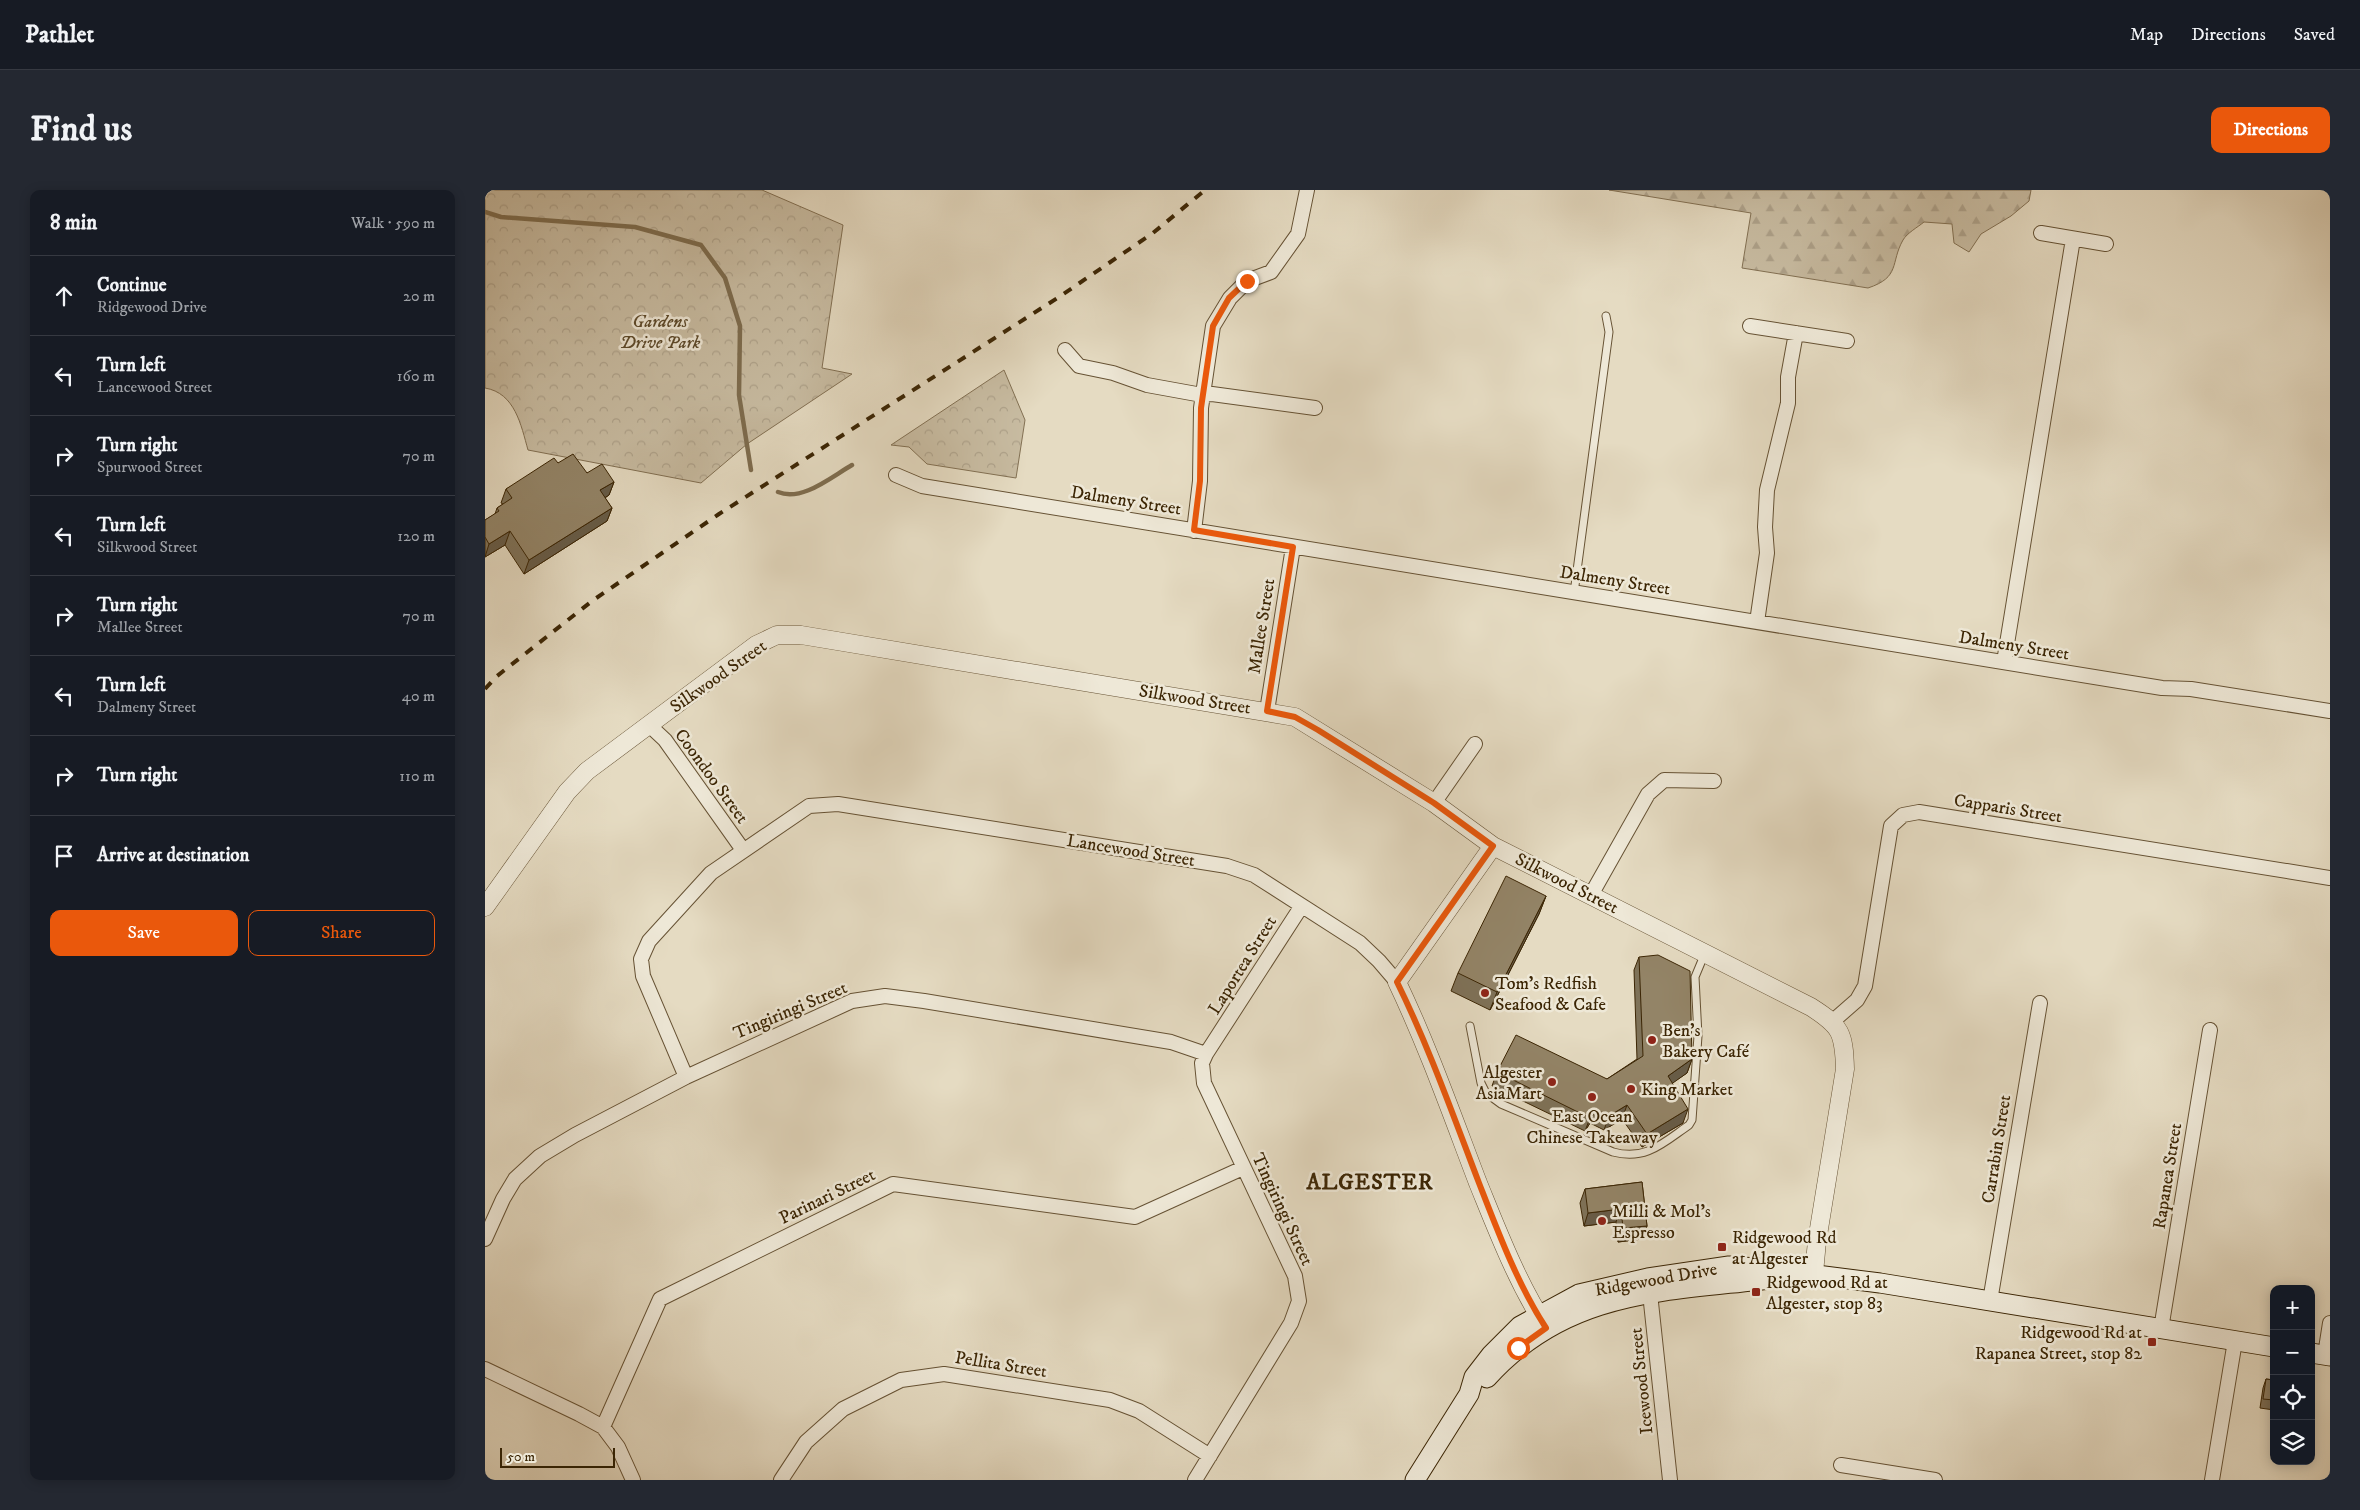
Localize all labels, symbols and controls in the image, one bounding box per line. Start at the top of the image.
text: Pathlet [25,20,94,50]
text: Map [2130,24,2163,46]
text: Directions [2191,24,2266,46]
text: Saved [2294,24,2335,46]
button: Directions [2211,107,2330,153]
text: Find us [30,108,132,152]
text: 8 min [50,210,97,236]
text: Walk · 590 m [351,213,435,233]
route end [1236,270,1259,293]
text: Continue [97,274,167,297]
icon: ahead [50,282,78,310]
text: 20 m [403,286,435,306]
text: Ridgewood Drive [97,297,207,317]
park label: Gardens Drive Park [620,311,701,354]
text: Turn left [97,354,166,377]
icon: left [50,362,78,390]
text: 160 m [397,366,435,386]
text: Lancewood Street [97,377,212,397]
text: Turn right [97,434,177,457]
icon: right [50,442,78,470]
text: 70 m [403,446,435,466]
text: Spurwood Street [97,457,202,477]
street label: Dalmeny Street [1069,481,1183,521]
text: Turn left [97,514,166,537]
icon: left [50,522,78,550]
text: 120 m [397,526,435,546]
text: Silkwood Street [97,537,197,557]
street label: Dalmeny Street [1558,561,1672,601]
street label: Mallee Street [1244,577,1280,675]
text: Turn right [97,594,177,617]
icon: right [50,602,78,630]
text: 70 m [403,606,435,626]
text: Mallee Street [97,617,183,637]
street label: Dalmeny Street [1957,626,2071,666]
street label: Silkwood Street [666,635,771,718]
text: Turn left [97,674,166,697]
street label: Silkwood Street [1137,680,1253,720]
icon: left [50,682,78,710]
text: 40 m [402,686,435,706]
text: Dalmeny Street [97,697,196,717]
street label: Coondoo Street [669,725,753,828]
icon: right [50,762,78,790]
text: Turn right [97,764,177,787]
text: 110 m [399,766,435,786]
street label: Capparis Street [1952,790,2064,828]
street label: Lancewood Street [1065,830,1197,872]
icon: arrive [50,842,78,870]
text: Arrive at destination [97,844,249,867]
street label: Silkwood Street [1511,848,1622,919]
button: Save [50,910,238,956]
button: Share [248,910,435,956]
street label: Laportea Street [1204,912,1282,1019]
place label: Tom's Redfish Seafood & Cafe [1495,973,1606,1016]
street label: Tingiringi Street [730,977,851,1045]
marker: Tom's Redfish Seafood & Cafe [1479,987,1491,999]
place label: Ben's Bakery Café [1662,1020,1750,1063]
marker: Ben's Bakery Café [1646,1034,1658,1046]
place label: Algester AsiaMart [1476,1062,1542,1105]
marker: Algester AsiaMart [1546,1076,1558,1088]
place label: King Market [1641,1079,1733,1101]
marker: King Market [1625,1083,1637,1095]
marker: East Ocean Chinese Takeaway [1586,1091,1598,1103]
street label: Carrabin Street [1978,1093,2016,1205]
place label: East Ocean Chinese Takeaway [1526,1106,1658,1149]
street label: Rapanea Street [2149,1121,2187,1231]
street label: Tingiringi Street [1246,1150,1318,1269]
street label: Parinari Street [776,1164,879,1230]
district label: ALGESTER [1305,1169,1434,1196]
place label: Milli & Mol's Espresso [1612,1201,1711,1244]
marker: Milli & Mol's Espresso [1596,1215,1608,1227]
place label: Ridgewood Rd at Algester [1732,1227,1837,1270]
marker: Ridgewood Rd at Algester [1716,1241,1728,1253]
street label: Ridgewood Drive [1593,1258,1719,1302]
place label: Ridgewood Rd at Algester, stop 83 [1766,1272,1888,1315]
map controls [2270,1285,2315,1465]
button: + [2270,1285,2315,1330]
marker: Ridgewood Rd at Algester, stop 83 [1750,1286,1762,1298]
place label: Ridgewood Rd at Rapanea Street, stop 82 [1975,1322,2142,1365]
street label: Icewood Street [1625,1326,1659,1435]
button: − [2270,1330,2315,1375]
marker: Ridgewood Rd at Rapanea Street, stop 82 [2146,1336,2158,1348]
route start [1507,1337,1530,1360]
street label: Pellita Street [953,1347,1049,1383]
button: locate [2270,1375,2315,1420]
button: layers [2270,1420,2315,1465]
scale bar [500,1445,615,1468]
text: 50 m [507,1448,535,1466]

